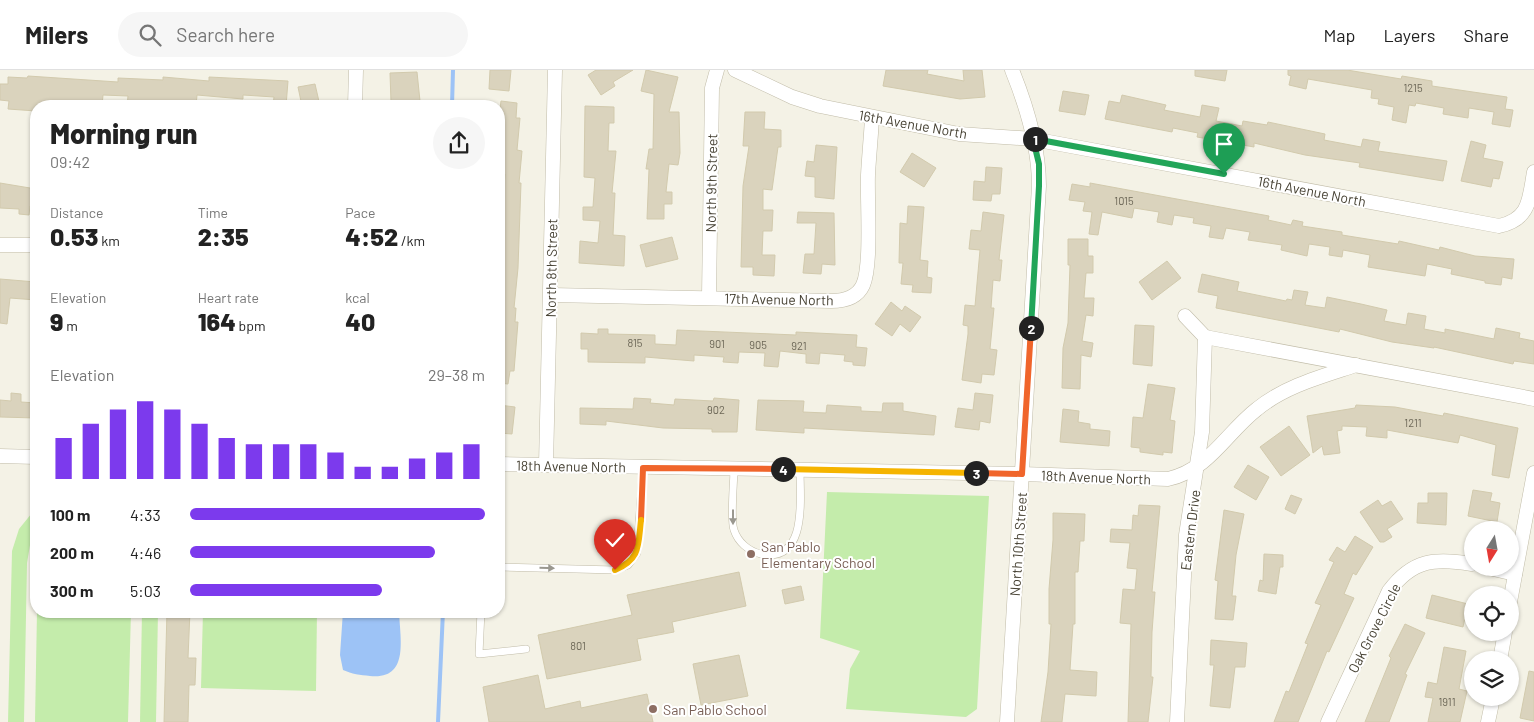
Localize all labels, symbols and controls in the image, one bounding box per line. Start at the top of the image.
search box [118,12,468,57]
text: Milers [25,20,88,49]
icon: search [136,21,164,49]
text: Search here [176,23,275,46]
text: Map [1323,24,1355,46]
text: Layers [1383,24,1436,46]
text: Share [1464,24,1509,46]
house number: 1215 [1403,81,1423,94]
street label: 16th Avenue North [857,106,969,142]
text: Morning run [50,116,198,150]
button: share [433,117,485,169]
pin [1203,123,1245,174]
pin: 1 [1022,126,1048,152]
icon: arrive [1210,130,1238,158]
text: 1 [1033,131,1038,148]
street label: North 9th Street [702,133,720,233]
text: 09:42 [50,152,90,171]
street label: 16th Avenue North [1256,172,1368,210]
house number: 1015 [1114,194,1134,207]
text: Distance [50,204,103,221]
text: Time [198,204,228,221]
text: Pace [345,204,375,221]
street label: North 8th Street [542,218,560,318]
text: 0.53 [50,221,98,251]
text: 2:35 [198,221,249,251]
text: 4:52 [345,221,398,251]
text: km [98,232,120,249]
text: /km [398,232,425,249]
text: Elevation [50,289,106,306]
text: Heart rate [198,289,259,306]
text: kcal [345,289,370,306]
street label: 17th Avenue North [724,290,834,308]
text: 9 [50,306,63,336]
text: 164 [198,306,236,336]
text: 40 [345,306,375,336]
pin: 2 [1018,316,1044,340]
text: m [63,317,78,334]
text: bpm [236,317,266,334]
text: 2 [1028,320,1035,337]
house number: 815 [628,336,643,349]
house number: 901 [709,337,725,350]
house number: 905 [749,338,767,351]
house number: 921 [791,339,807,352]
text: Elevation [50,365,114,384]
text: 29–38 m [428,365,485,384]
house number: 902 [707,403,725,416]
house number: 1211 [1404,416,1422,429]
pin: 4 [770,456,796,482]
street label: 18th Avenue North [516,457,626,475]
pin: 3 [964,460,988,486]
text: 4 [779,461,788,478]
text: 3 [973,465,980,482]
street label: 18th Avenue North [1041,467,1151,487]
street label: Eastern Drive [1177,489,1203,571]
street label: North 10th Street [1006,491,1030,597]
text: 100 m [50,505,90,524]
text: 4:33 [130,505,161,524]
one-way arrow [729,509,737,525]
pin [594,519,636,570]
north arrow [1464,521,1519,576]
map controls [1464,521,1519,706]
icon: check [601,526,629,554]
place label: San Pablo Elementary School [761,538,875,571]
text: 200 m [50,543,94,562]
text: 4:46 [130,543,161,562]
marker: San Pablo Elementary School [745,548,757,560]
one-way arrow [540,564,556,572]
street label: Oak Grove Circle [1344,580,1404,676]
text: 300 m [50,581,93,600]
text: 5:03 [130,581,161,600]
button: locate [1464,586,1519,641]
house number: 801 [570,639,586,652]
button: layers [1464,651,1519,706]
house number: 1911 [1438,695,1456,708]
place label: San Pablo School [663,701,767,718]
marker: San Pablo School [647,703,659,715]

